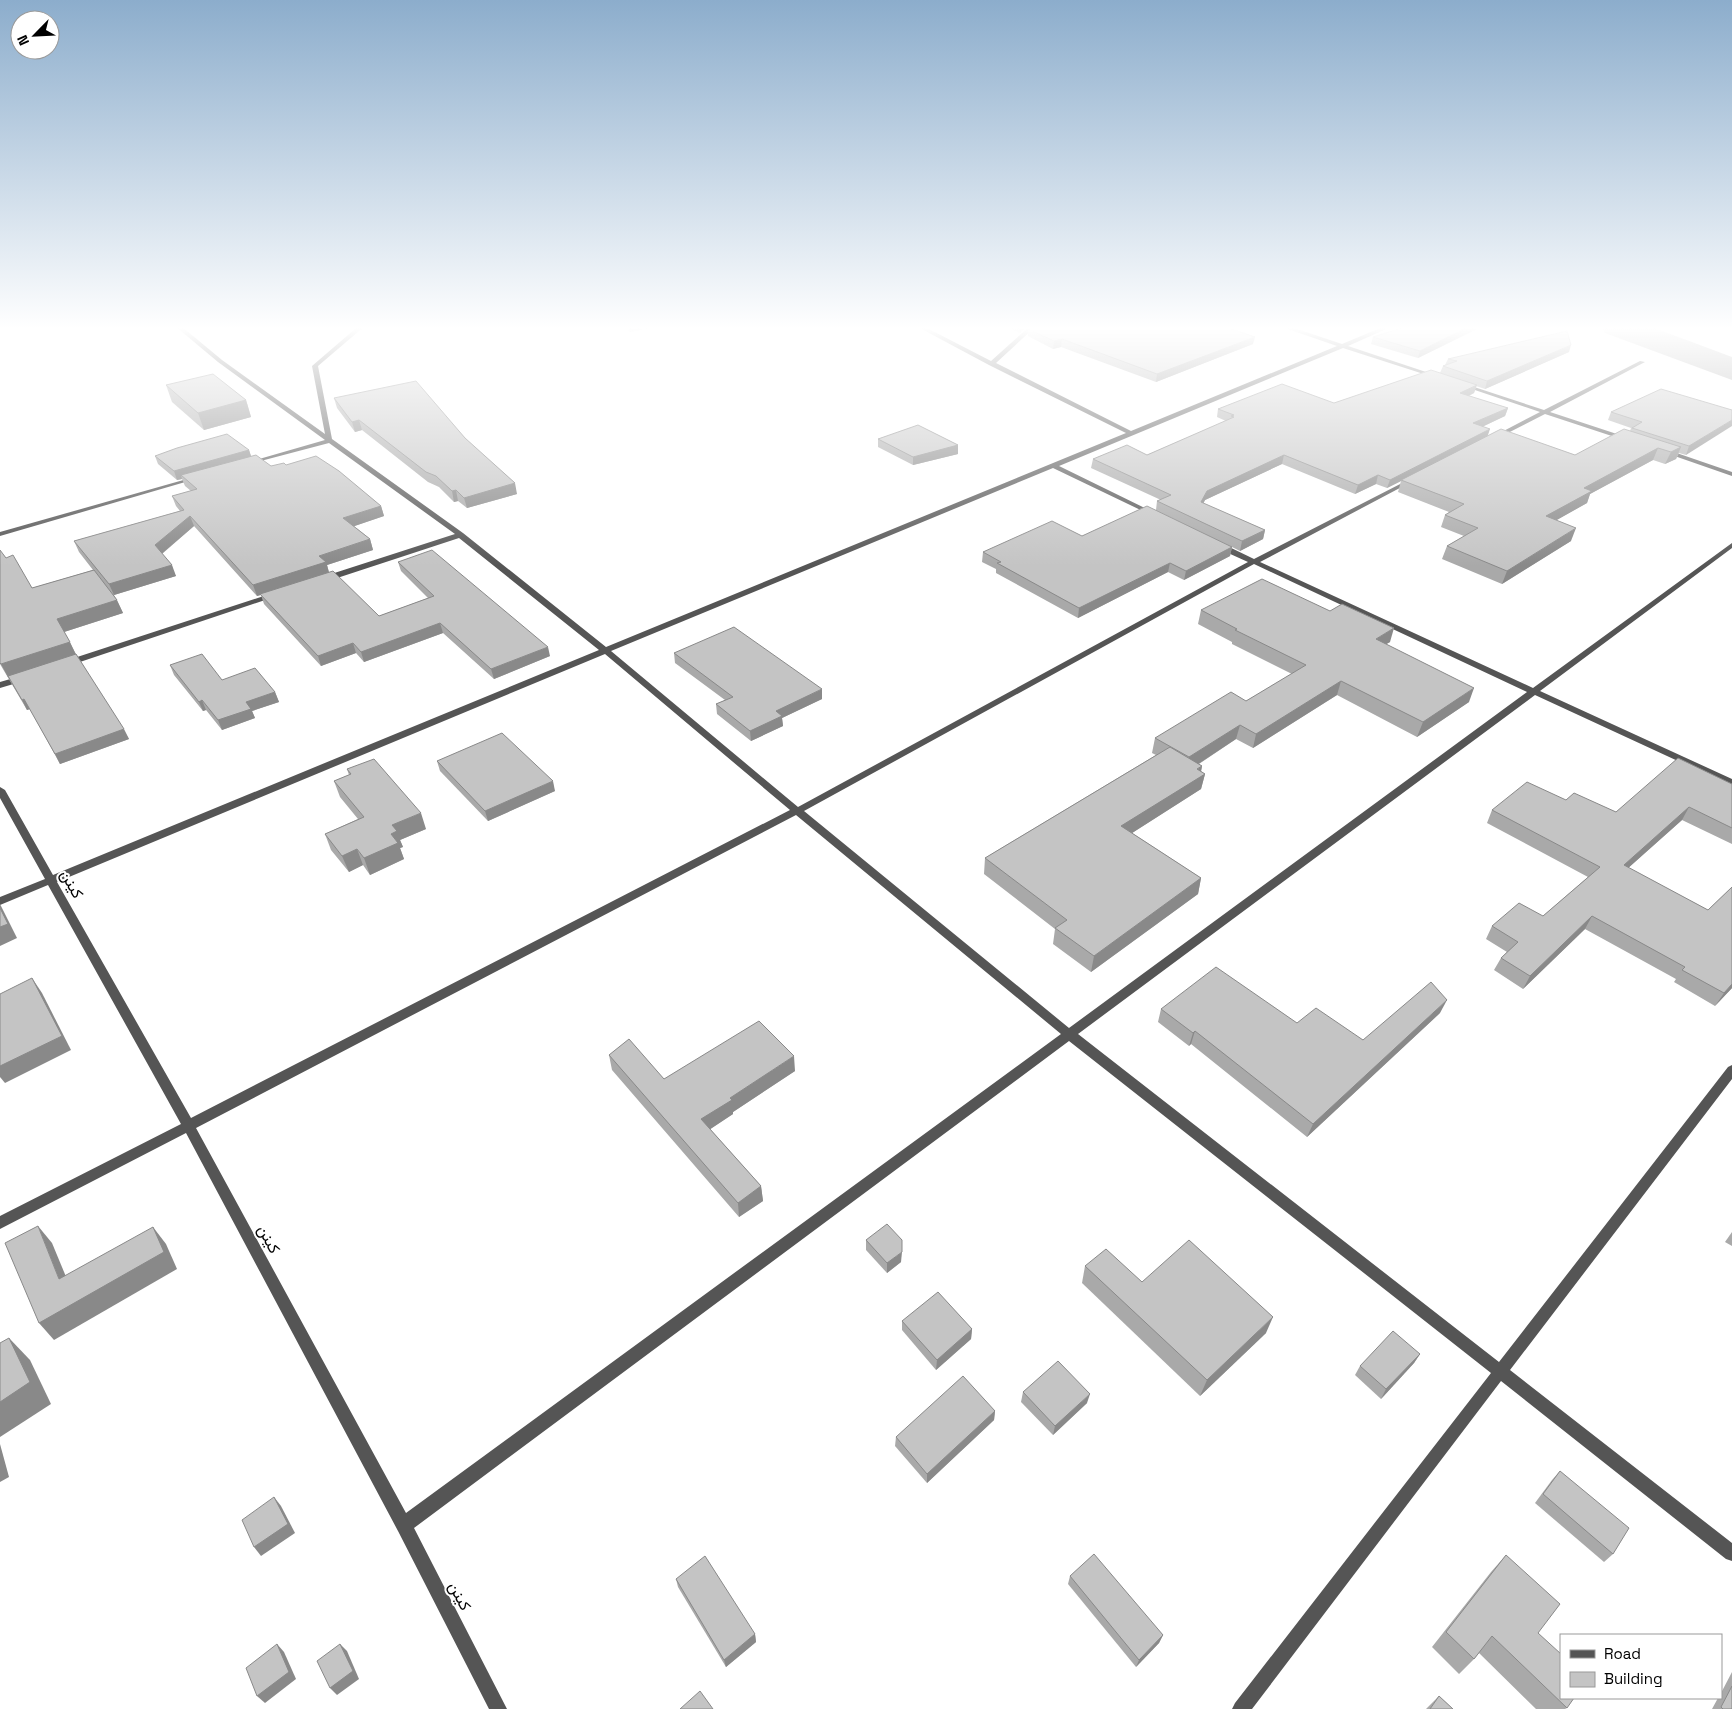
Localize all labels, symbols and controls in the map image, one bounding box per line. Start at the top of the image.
north arrow [10,10,60,60]
text: N [13,32,33,48]
street label: كينن [56,866,88,902]
street label: كينن [253,1221,285,1257]
street label: كينن [444,1578,476,1614]
legend [1560,1634,1722,1699]
text: Road [1604,1644,1641,1663]
text: Building [1604,1669,1663,1688]

